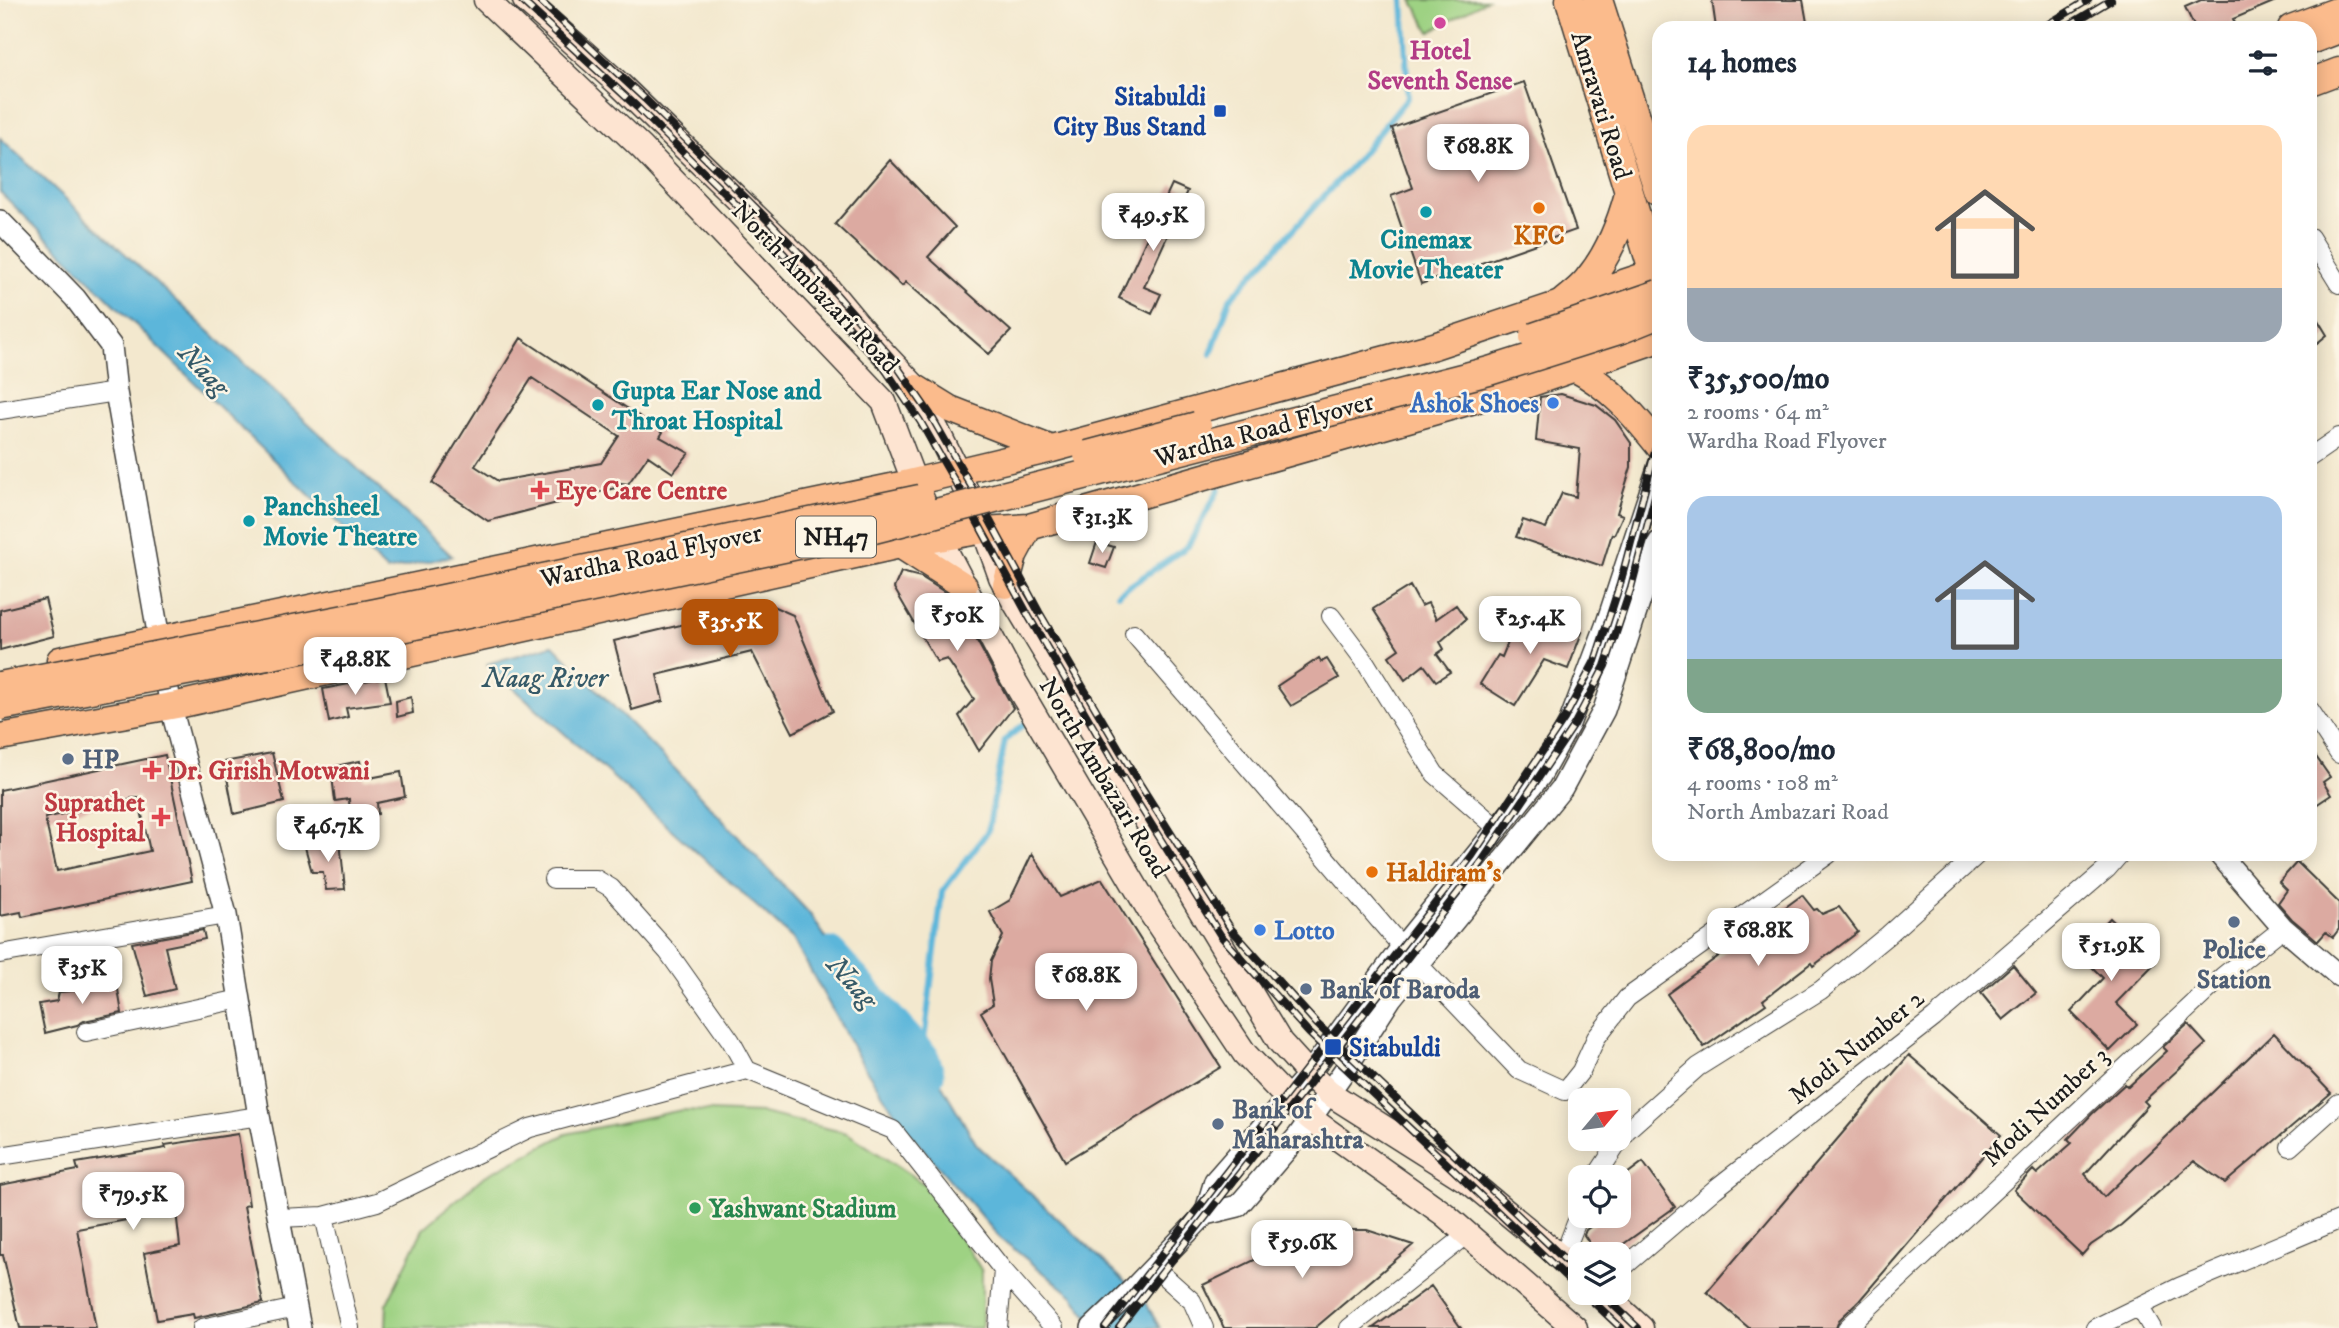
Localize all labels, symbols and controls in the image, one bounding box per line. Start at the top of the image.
marker: Hotel Seventh Sense [1432,15,1448,31]
street label: Amravati Road [1562,27,1639,184]
place label: Hotel Seventh Sense [1368,35,1513,98]
icon: filters [2244,44,2282,82]
text: 14 homes [1687,45,1797,82]
place label: Sitabuldi City Bus Stand [1053,81,1207,144]
marker: Sitabuldi City Bus Stand [1212,103,1228,119]
pin: ₹68.8K [1421,124,1535,184]
text: ₹68.8K [1443,132,1513,161]
icon: home [1922,171,2048,297]
pin: ₹49.5K [1096,194,1210,253]
street label: North Ambazari Road [724,195,906,381]
marker: KFC [1531,200,1547,216]
text: ₹49.5K [1118,201,1188,230]
marker: Cinemax Movie Theater [1418,204,1434,220]
place label: KFC [1513,220,1565,253]
place label: Cinemax Movie Theater [1349,224,1503,287]
water label: Naag [169,335,239,406]
text: ₹35,500/mo [1687,361,1829,398]
place label: Gupta Ear Nose and Throat Hospital [611,375,822,438]
street label: Wardha Road Flyover [1150,385,1378,476]
place label: Ashok Shoes [1409,388,1539,421]
marker: Ashok Shoes [1545,395,1561,411]
marker: Gupta Ear Nose and Throat Hospital [590,397,606,413]
text: 2 rooms · 64 m² [1687,398,1829,427]
text: Wardha Road Flyover [1687,427,1887,456]
place label: Eye Care Centre [556,475,727,508]
marker: Eye Care Centre [530,480,550,500]
place label: Panchsheel Movie Theatre [263,491,418,554]
pin: ₹31.3K [1045,496,1159,555]
text: ₹31.3K [1072,503,1132,532]
marker: Panchsheel Movie Theatre [241,513,257,529]
road number: NH47 [796,516,876,558]
street label: Wardha Road Flyover [537,517,765,596]
icon: home [1922,542,2048,668]
pin: ₹50K [916,594,998,653]
pin: ₹25.4K [1473,596,1587,656]
pin: ₹35.5K [673,600,787,659]
text: ₹50K [930,601,984,630]
text: ₹25.4K [1495,604,1565,633]
text: ₹35.5K [697,607,763,636]
pin: ₹48.8K [298,638,412,697]
text: ₹48.8K [319,645,391,674]
water label: Naag River [480,661,610,696]
street label: North Ambazari Road [1031,672,1177,884]
text: ₹68,800/mo [1687,732,1835,769]
place label: HP [82,744,119,777]
marker: HP [60,751,76,767]
place label: Dr. Girish Motwani [168,755,370,788]
marker: Dr. Girish Motwani [142,760,162,780]
text: 4 rooms · 108 m² [1687,769,1838,798]
place label: Suprathet Hospital [44,787,146,850]
text: North Ambazari Road [1687,798,1889,827]
pin: ₹46.7K [271,804,385,864]
marker: Suprathet Hospital [151,807,171,827]
text: ₹46.7K [293,812,363,841]
place label: Haldiram's [1386,857,1502,890]
marker: Haldiram's [1364,864,1380,880]
pin: ₹68.8K [1701,908,1815,968]
marker: Police Station [2226,914,2242,930]
place label: Lotto [1274,915,1335,948]
text: ₹68.8K [1723,916,1793,945]
marker: Lotto [1252,922,1268,938]
pin: ₹51.9K [2054,923,2168,983]
text: ₹51.9K [2078,931,2144,960]
place label: Police Station [2197,934,2272,997]
pin: ₹35K [41,946,123,1006]
water label: Naag [818,947,887,1018]
text: ₹35K [57,954,107,983]
pin: ₹68.8K [1029,954,1143,1013]
text: ₹68.8K [1051,961,1121,990]
place label: Bank of Baroda [1320,974,1481,1007]
marker: Bank of Baroda [1298,981,1314,997]
street label: Modi Number 2 [1782,982,1932,1112]
place label: Sitabuldi [1349,1032,1441,1065]
marker: Sitabuldi [1323,1037,1343,1057]
street label: Modi Number 3 [1976,1040,2117,1174]
north arrow [1568,1088,1631,1152]
map controls [1568,1088,1631,1305]
place label: Bank of Maharashtra [1232,1094,1364,1157]
marker: Bank of Maharashtra [1210,1116,1226,1132]
button: locate [1568,1165,1631,1228]
pin: ₹79.5K [76,1172,190,1232]
text: ₹79.5K [98,1180,168,1209]
place label: Yashwant Stadium [708,1193,897,1226]
marker: Yashwant Stadium [687,1200,703,1216]
pin: ₹59.6K [1245,1220,1359,1280]
text: ₹59.6K [1267,1228,1337,1257]
button: layers [1568,1242,1631,1305]

